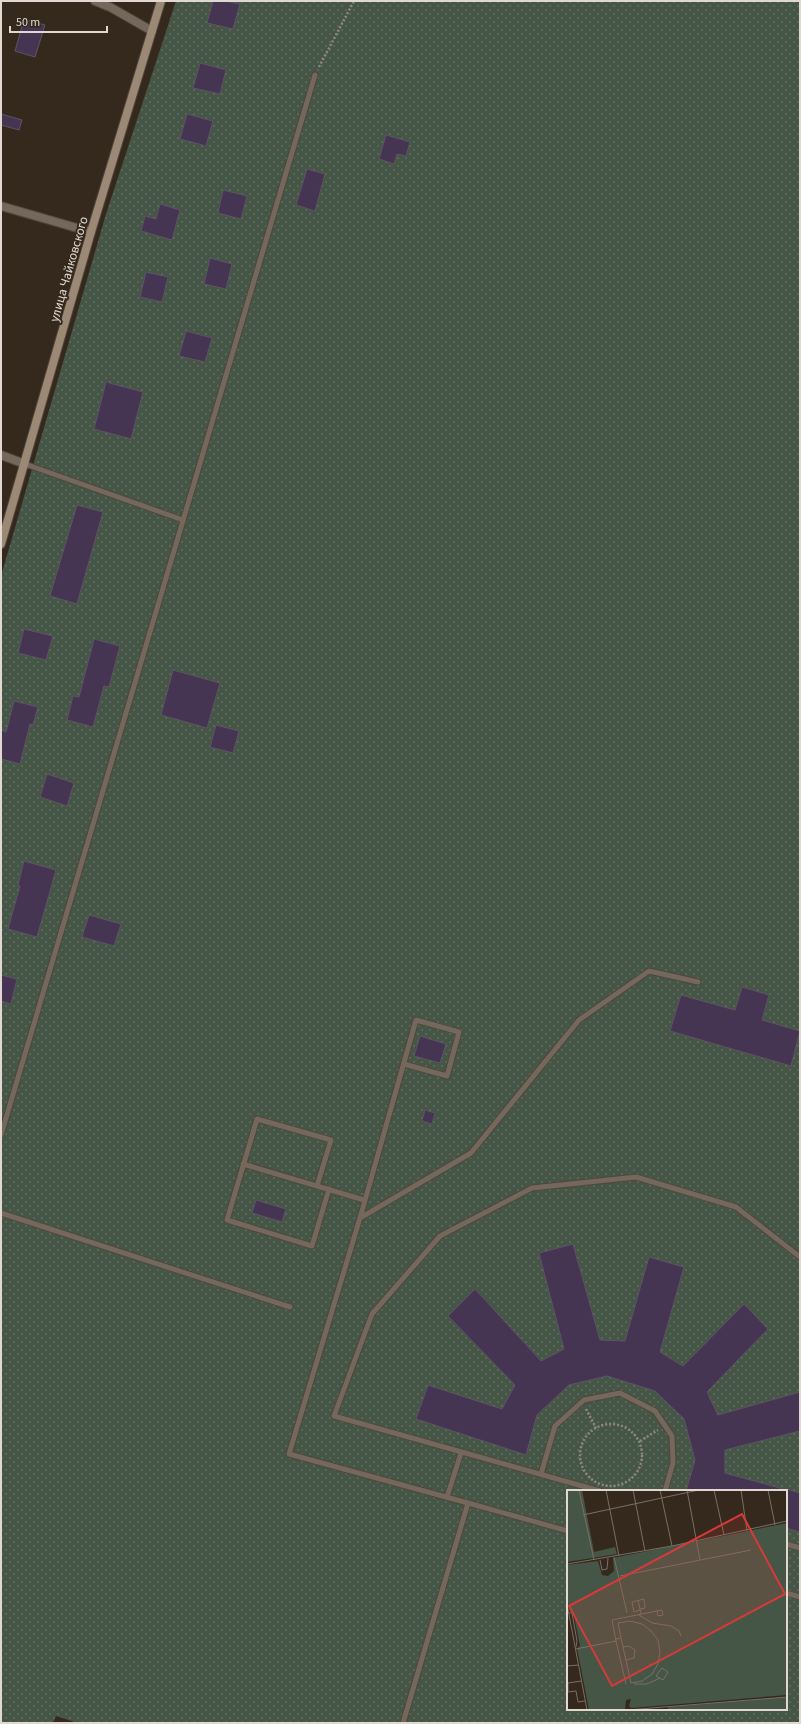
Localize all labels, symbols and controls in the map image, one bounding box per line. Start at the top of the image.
scale bar [10,8,107,34]
text: 50 m [16,14,40,31]
street label: улица Чайковского [45,214,93,324]
inset map [567,1490,787,1710]

